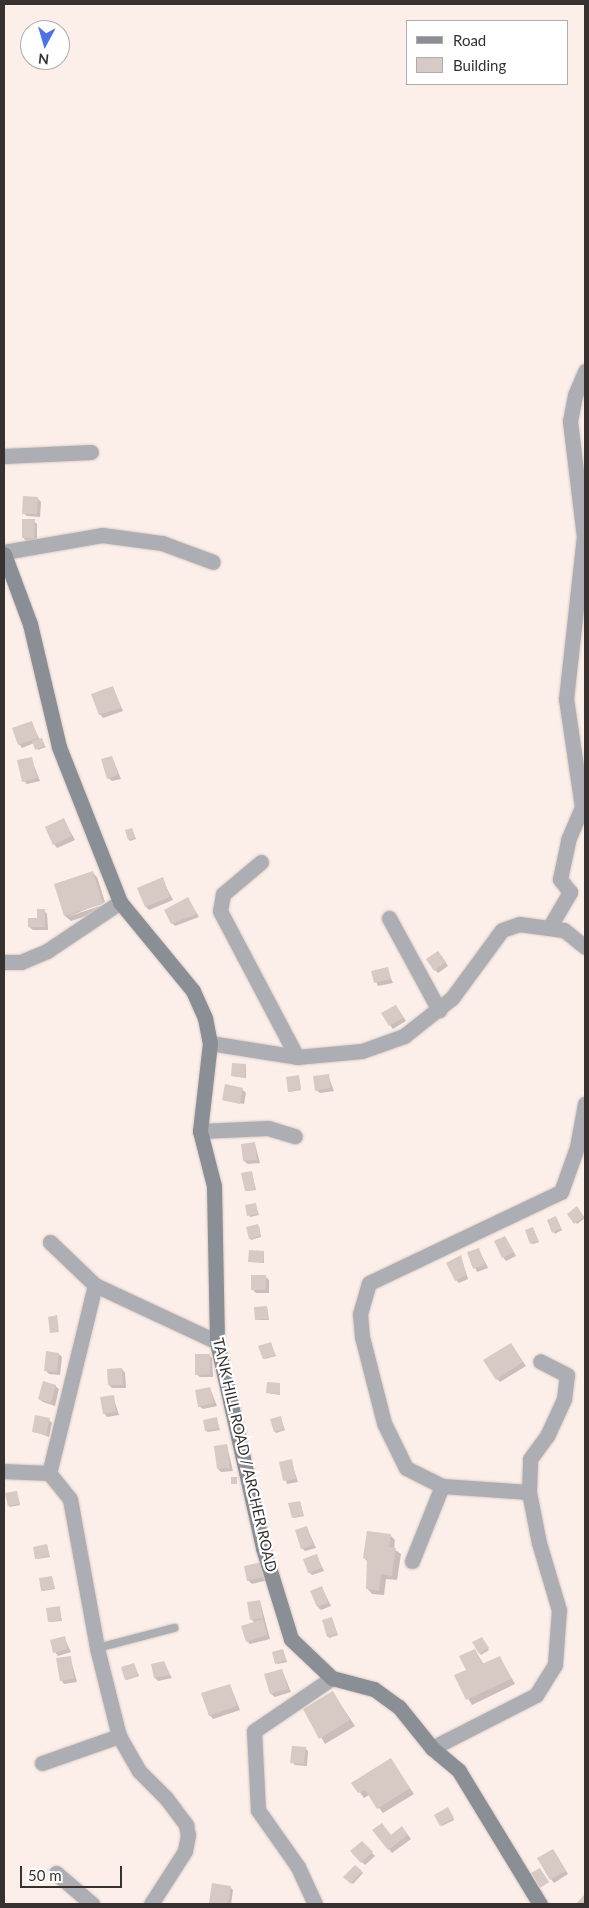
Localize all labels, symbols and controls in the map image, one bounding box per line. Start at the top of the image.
north arrow [20,20,70,70]
legend [406,20,569,85]
text: Road [453,31,486,49]
text: N [37,50,50,68]
text: Building [453,56,506,74]
street label: TANK HILL ROAD / ARCHER ROAD [209,1336,281,1574]
scale bar [22,1856,125,1888]
text: 50 m [28,1866,62,1884]

